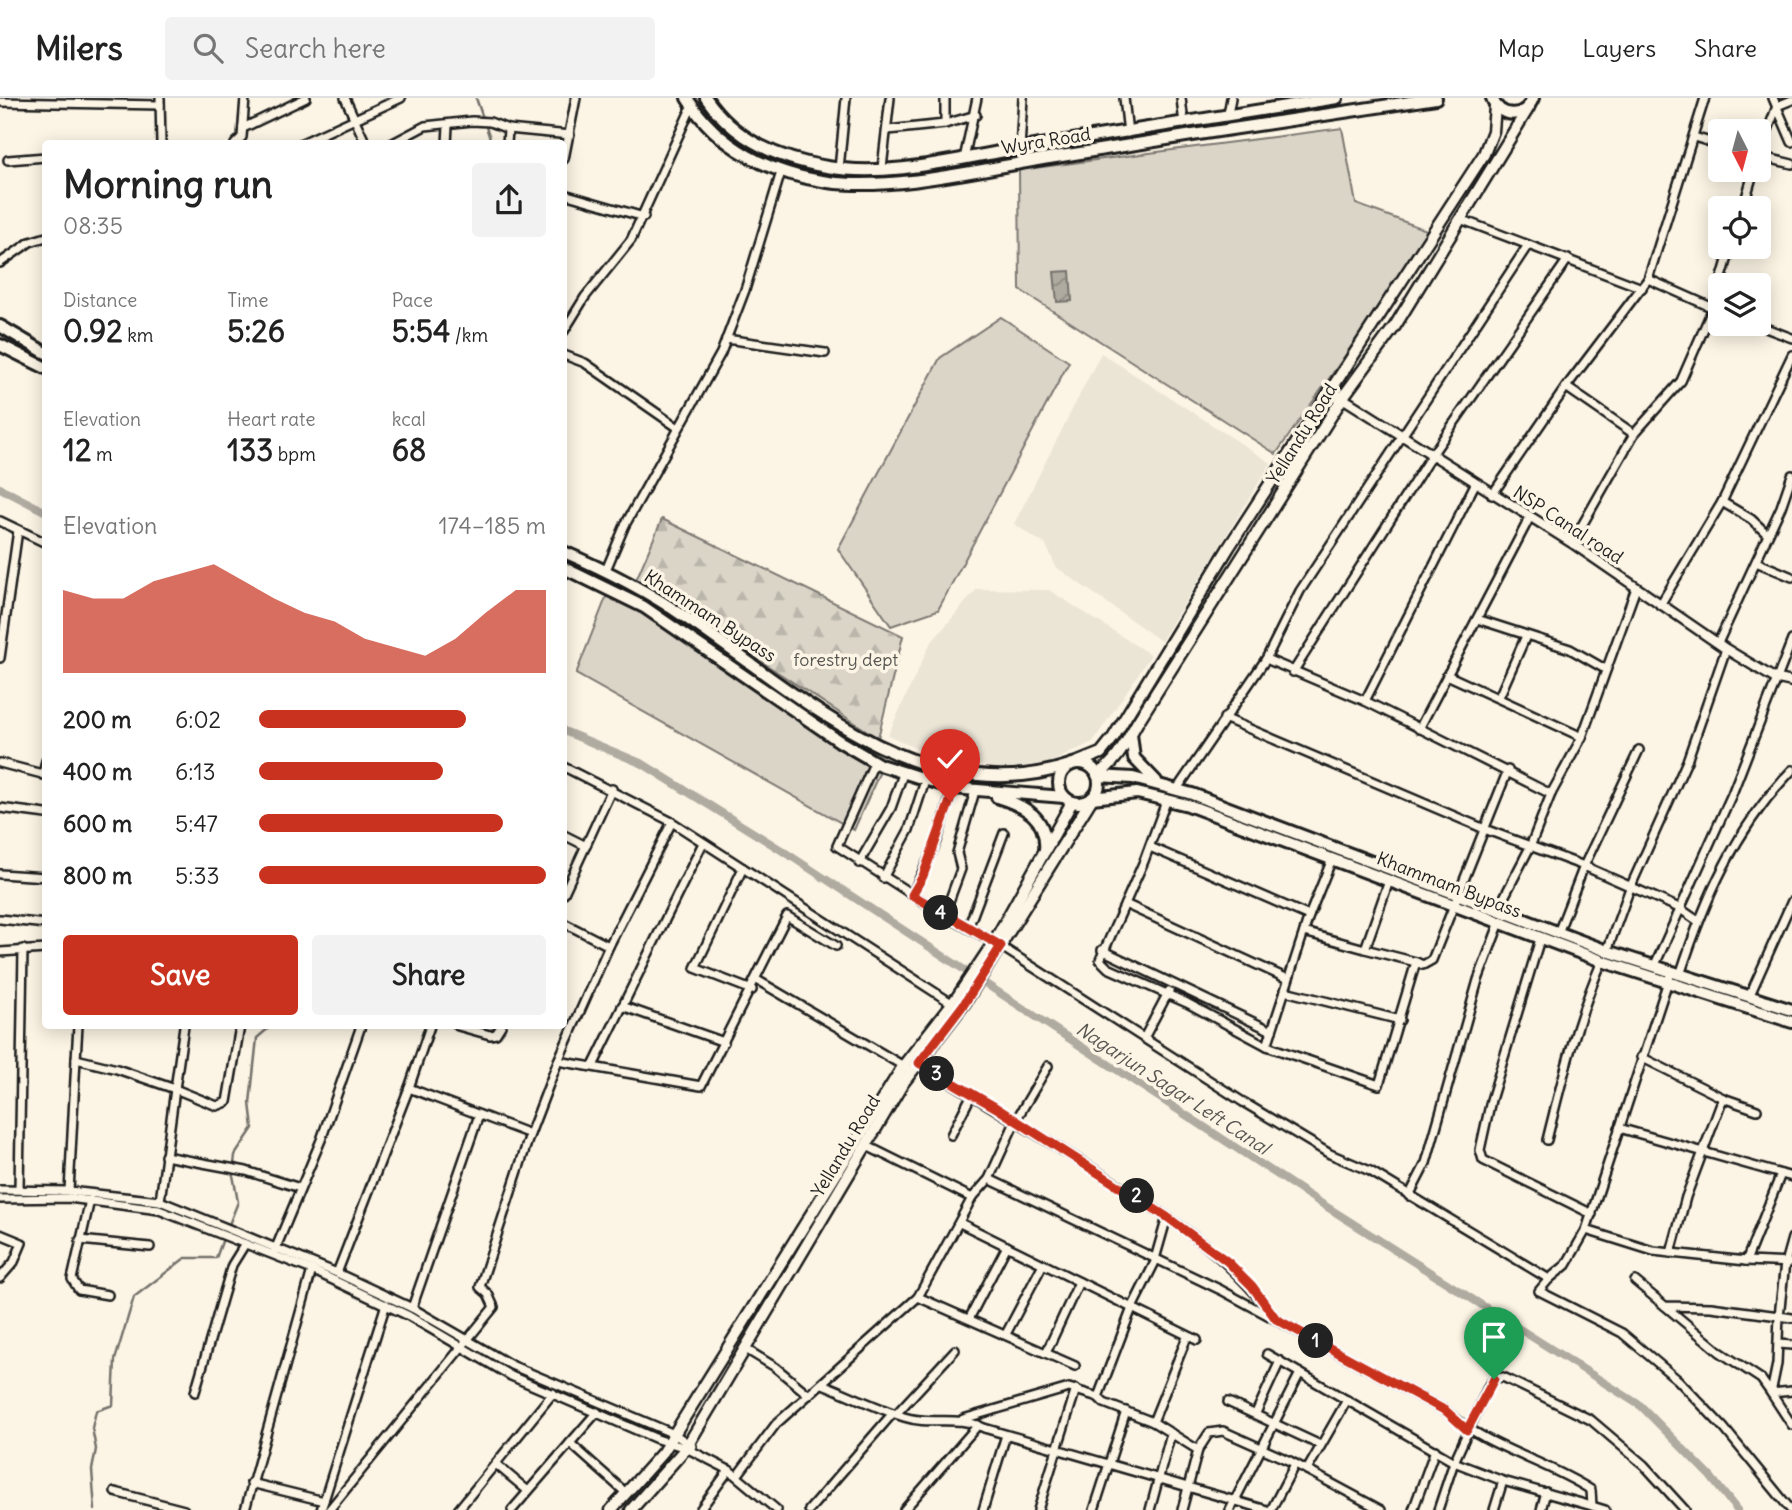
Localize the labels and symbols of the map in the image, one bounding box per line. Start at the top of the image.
north arrow [1708,119,1771,182]
street label: Wyra Road [1000,122,1093,159]
street label: Yellandu Road [1261,379,1342,488]
street label: NSP Canal road [1509,480,1628,569]
street label: Khammam Bypass [640,564,781,667]
park label: forestry dept [794,648,898,671]
pin [920,729,980,801]
street label: Khammam Bypass [1374,846,1525,923]
pin: 4 [923,896,958,930]
water label: Nagarjun Sagar Left Canal [1072,1017,1276,1161]
pin: 3 [920,1056,954,1091]
street label: Yellandu Road [806,1090,885,1201]
pin: 2 [1120,1178,1154,1214]
pin [1464,1307,1524,1379]
pin: 1 [1298,1324,1334,1358]

